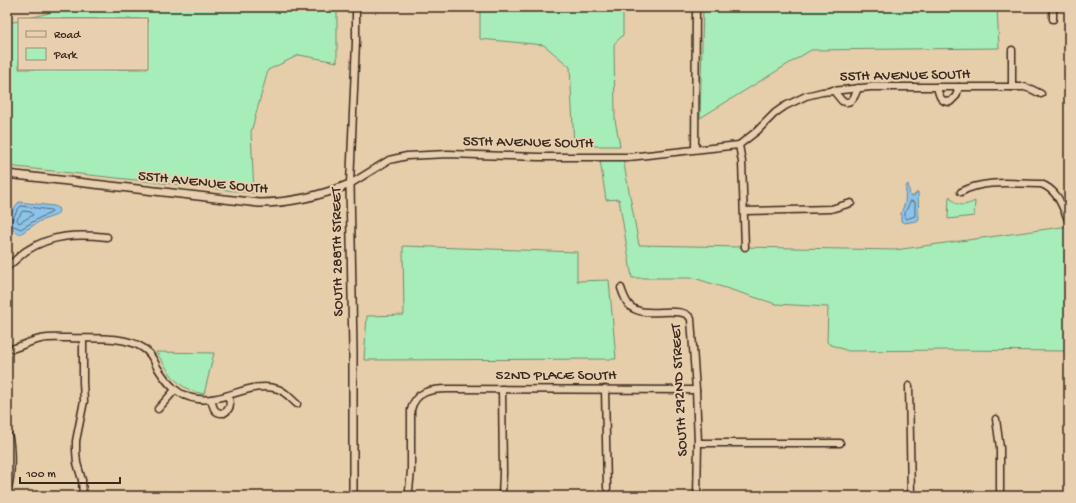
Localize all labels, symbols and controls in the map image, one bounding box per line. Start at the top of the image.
legend [18,18,148,70]
text: Road [54,29,81,43]
text: Park [53,49,79,63]
street label: 55TH AVENUE SOUTH [840,66,971,86]
street label: 55TH AVENUE SOUTH [463,133,594,153]
street label: 55TH AVENUE SOUTH [137,167,269,199]
street label: SOUTH 288TH STREET [328,186,348,317]
street label: SOUTH 292ND STREET [667,322,692,457]
street label: 52ND PLACE SOUTH [496,367,617,385]
scale bar [20,459,120,485]
text: 100 m [25,468,56,482]

